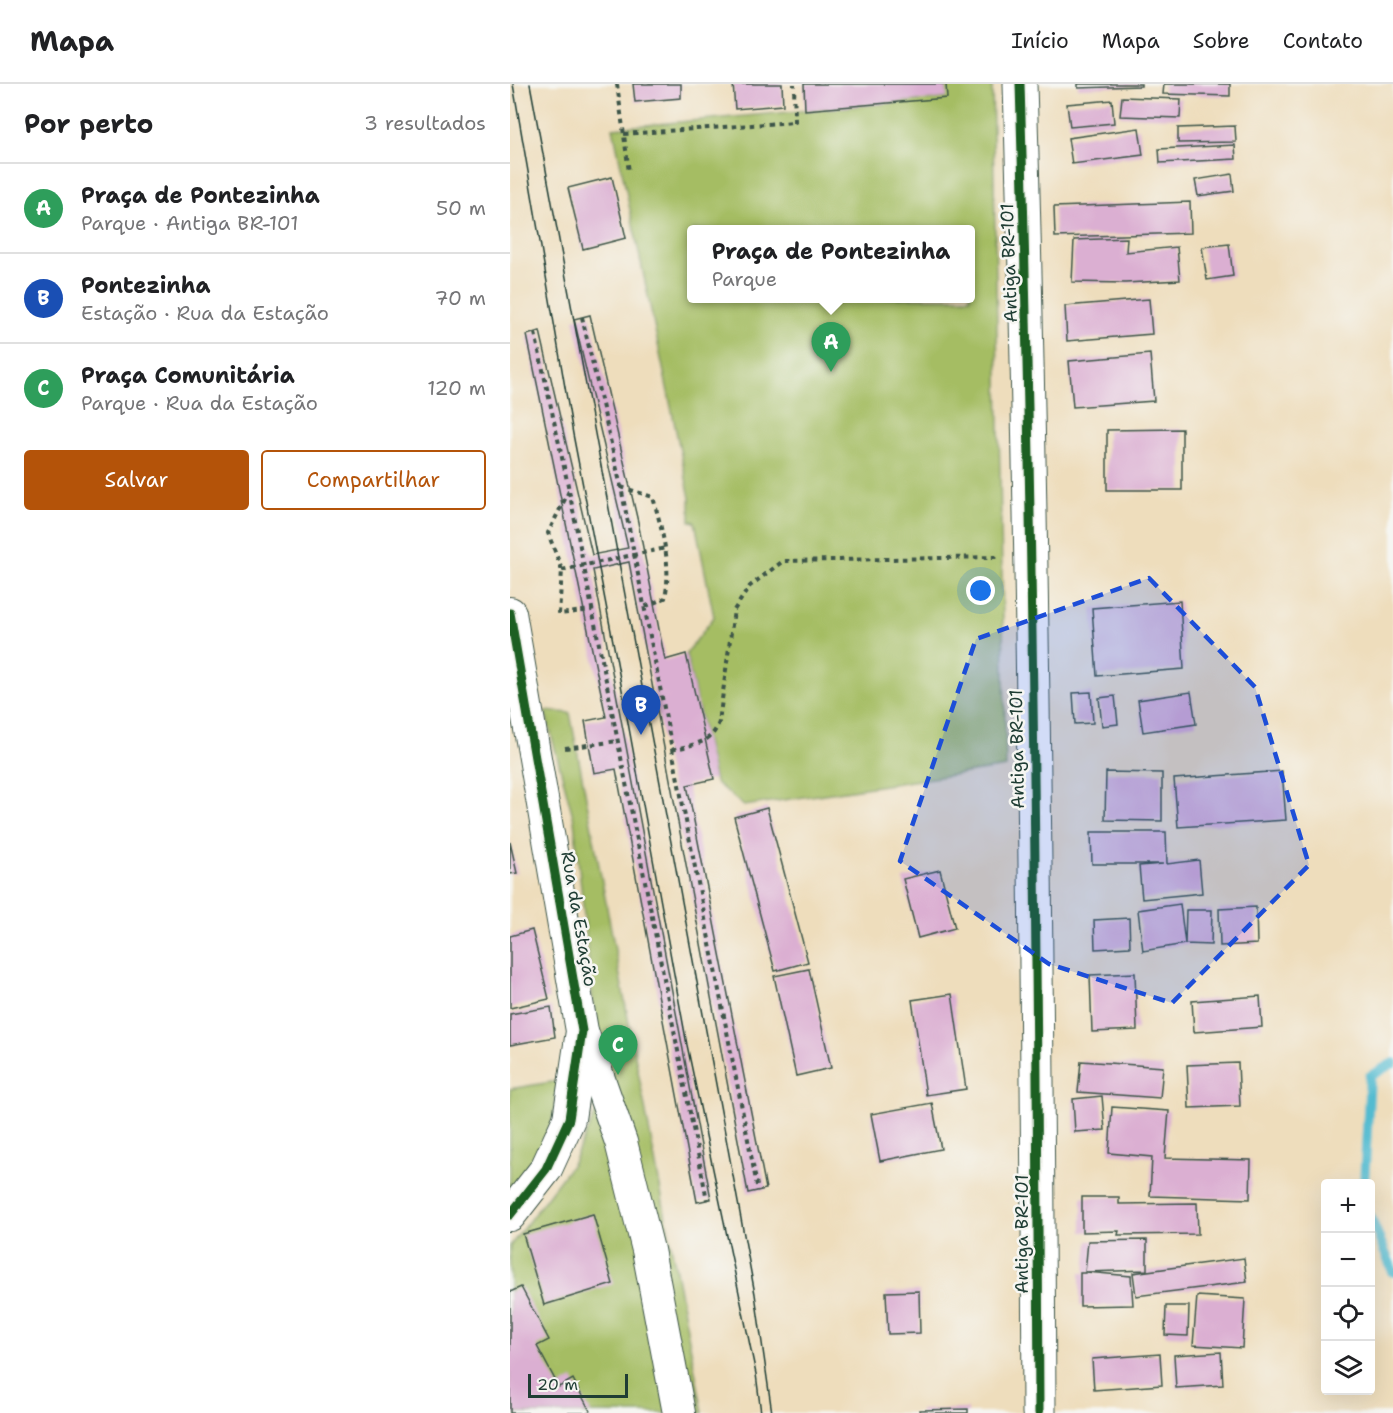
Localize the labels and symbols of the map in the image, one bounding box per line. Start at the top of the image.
street label: Antiga BR-101 [995,203,1023,323]
pin: A [812,322,850,372]
your location [966,576,995,605]
pin: B [622,686,660,735]
street label: Antiga BR-101 [1004,689,1030,809]
street label: Rua da Estação [555,849,603,989]
pin: C [598,1026,638,1075]
street label: Antiga BR-101 [1010,1174,1034,1294]
scale bar [528,1371,628,1398]

